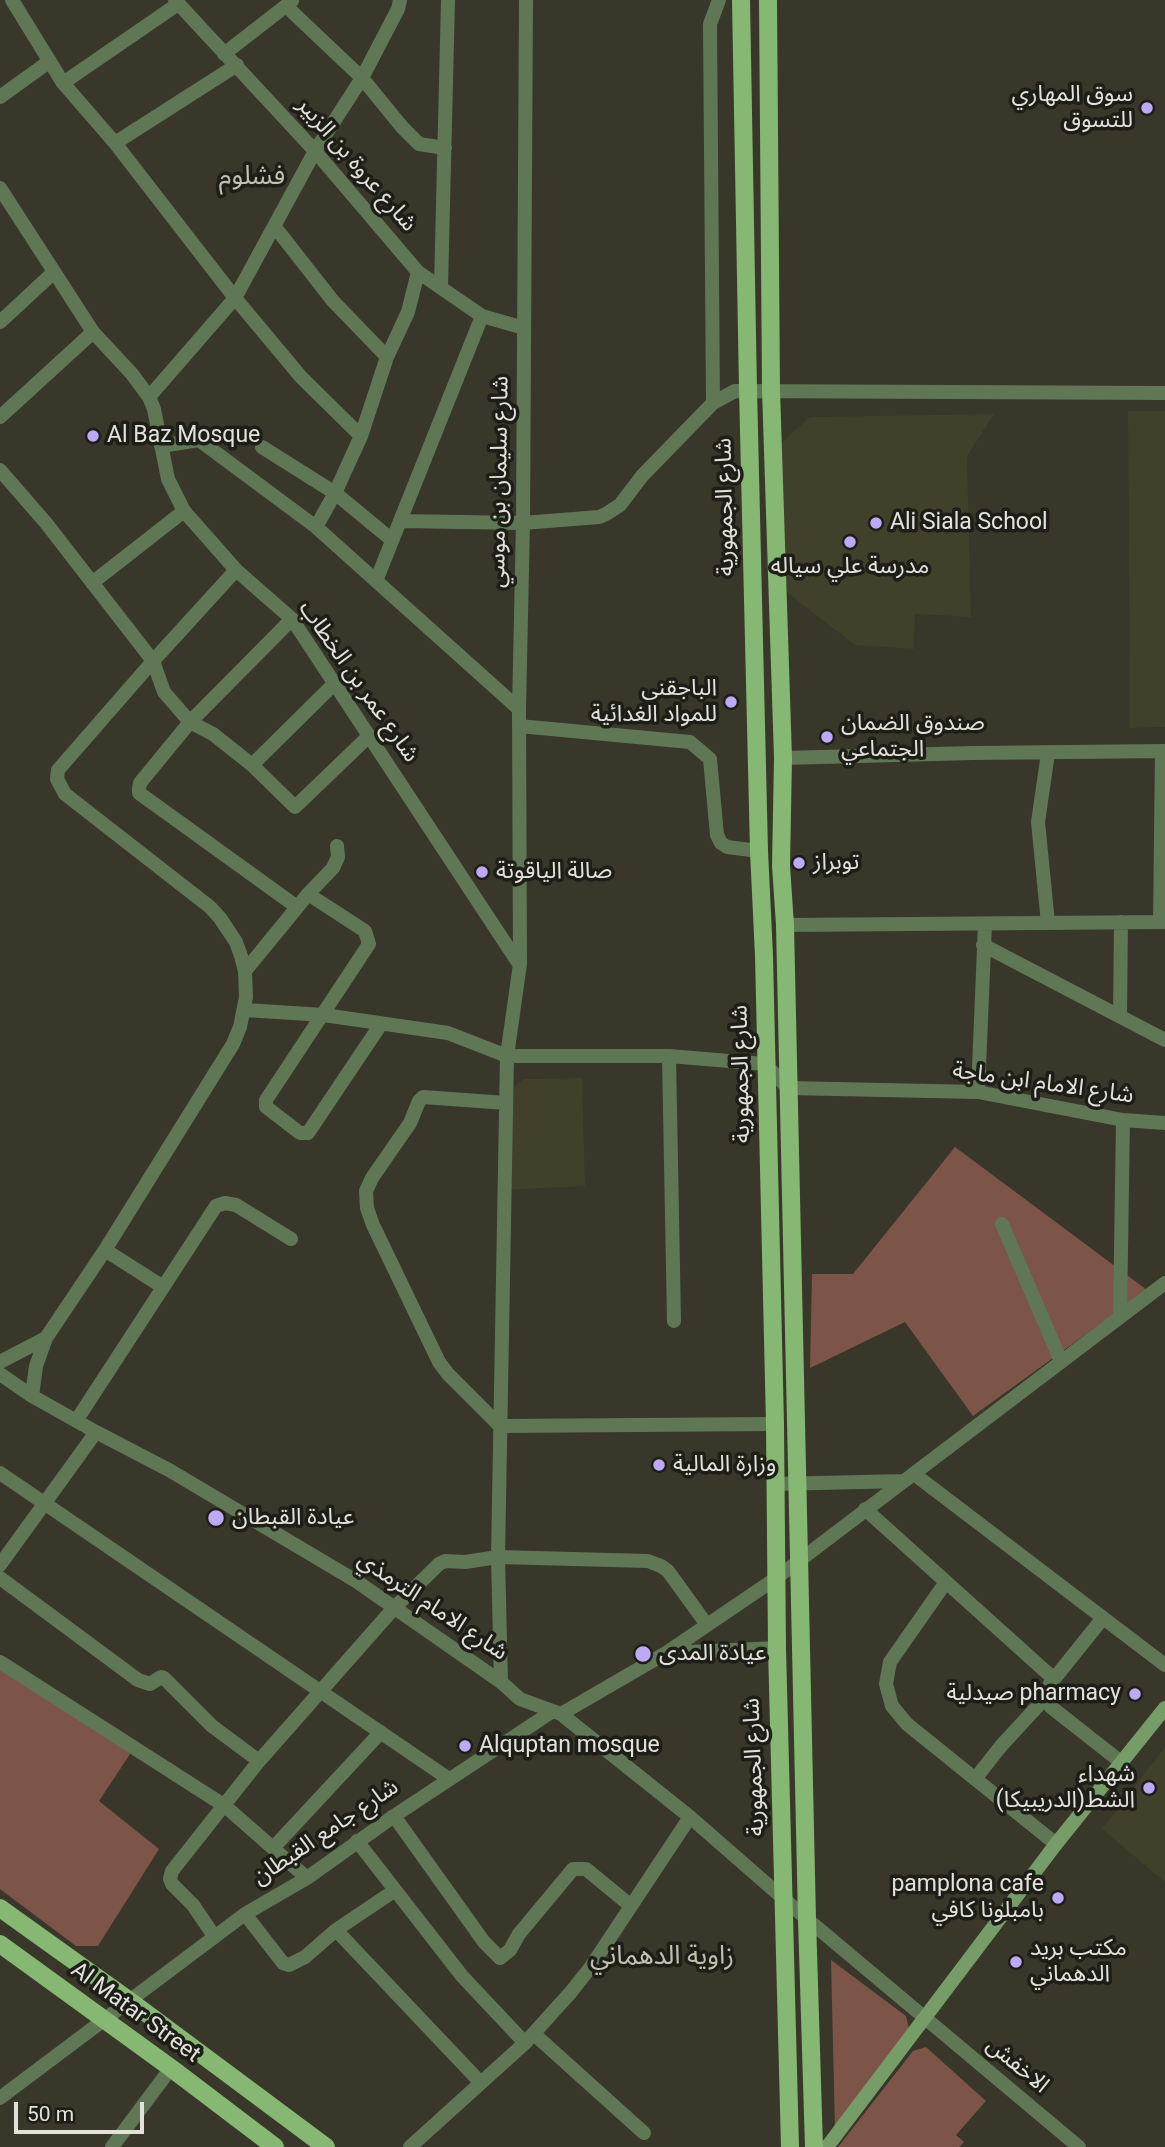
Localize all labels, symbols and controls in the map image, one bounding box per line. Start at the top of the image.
place label: سوق المهاري للتسوق [1012,81,1133,135]
street label: شارع عروة بن الزبير [290,92,422,238]
marker: سوق المهاري للتسوق [1139,100,1155,116]
district label: فشلوم [219,161,285,193]
street label: شارع سليمان بن موسي [484,376,516,588]
place label: Al Baz Mosque [107,422,260,450]
marker: Al Baz Mosque [85,428,101,444]
street label: شارع الجمهورية [711,438,741,576]
place label: Ali Siala School [890,509,1048,537]
marker: Ali Siala School [868,515,884,531]
marker: مدرسة علي سياله [842,534,858,550]
place label: مدرسة علي سياله [771,553,929,581]
street label: شارع عمر بن الخطاب [292,596,424,768]
place label: الباجقني للمواد الغدائية [591,675,717,729]
marker: الباجقني للمواد الغدائية [723,694,739,710]
place label: صندوق الضمان الجتماعي [841,710,985,764]
marker: صندوق الضمان الجتماعي [819,729,835,745]
place label: توبراز [813,849,859,877]
marker: توبراز [791,855,807,871]
place label: صالة الياقوتة [496,858,612,886]
marker: صالة الياقوتة [474,864,490,880]
street label: شارع الجمهورية [727,1005,757,1143]
street label: شارع الامام ابن ماجة [951,1058,1135,1110]
place label: وزارة المالية [673,1451,776,1479]
marker: وزارة المالية [651,1457,667,1473]
place label: عيادة القبطان [232,1504,354,1532]
marker: عيادة القبطان [206,1508,226,1528]
street label: شارع الامام الترمذي [352,1547,512,1667]
place label: عيادة المدى [659,1640,766,1668]
marker: عيادة المدى [633,1644,653,1664]
place label: صيدلية pharmacy [946,1680,1121,1708]
marker: صيدلية pharmacy [1127,1686,1143,1702]
street label: شارع الجمهورية [739,1697,771,1837]
place label: Alquptan mosque [479,1732,660,1760]
marker: Alquptan mosque [457,1738,473,1754]
place label: شهداء الشط(الدريبيكا) [996,1761,1135,1815]
street label: شارع جامع القبطان [248,1774,404,1892]
marker: شهداء الشط(الدريبيكا) [1141,1780,1157,1796]
place label: pamplona cafe بامبلونا كافي [891,1871,1044,1925]
marker: pamplona cafe بامبلونا كافي [1050,1890,1066,1906]
place label: مكتب بريد الدهماني [1030,1935,1127,1989]
district label: زاوية الدهماني [590,1941,734,1973]
marker: مكتب بريد الدهماني [1008,1954,1024,1970]
street label: Al Matar Street [65,1957,205,2069]
street label: الاخفش [980,2032,1054,2100]
scale bar [18,2088,147,2132]
text: 50 m [27,2102,74,2126]

